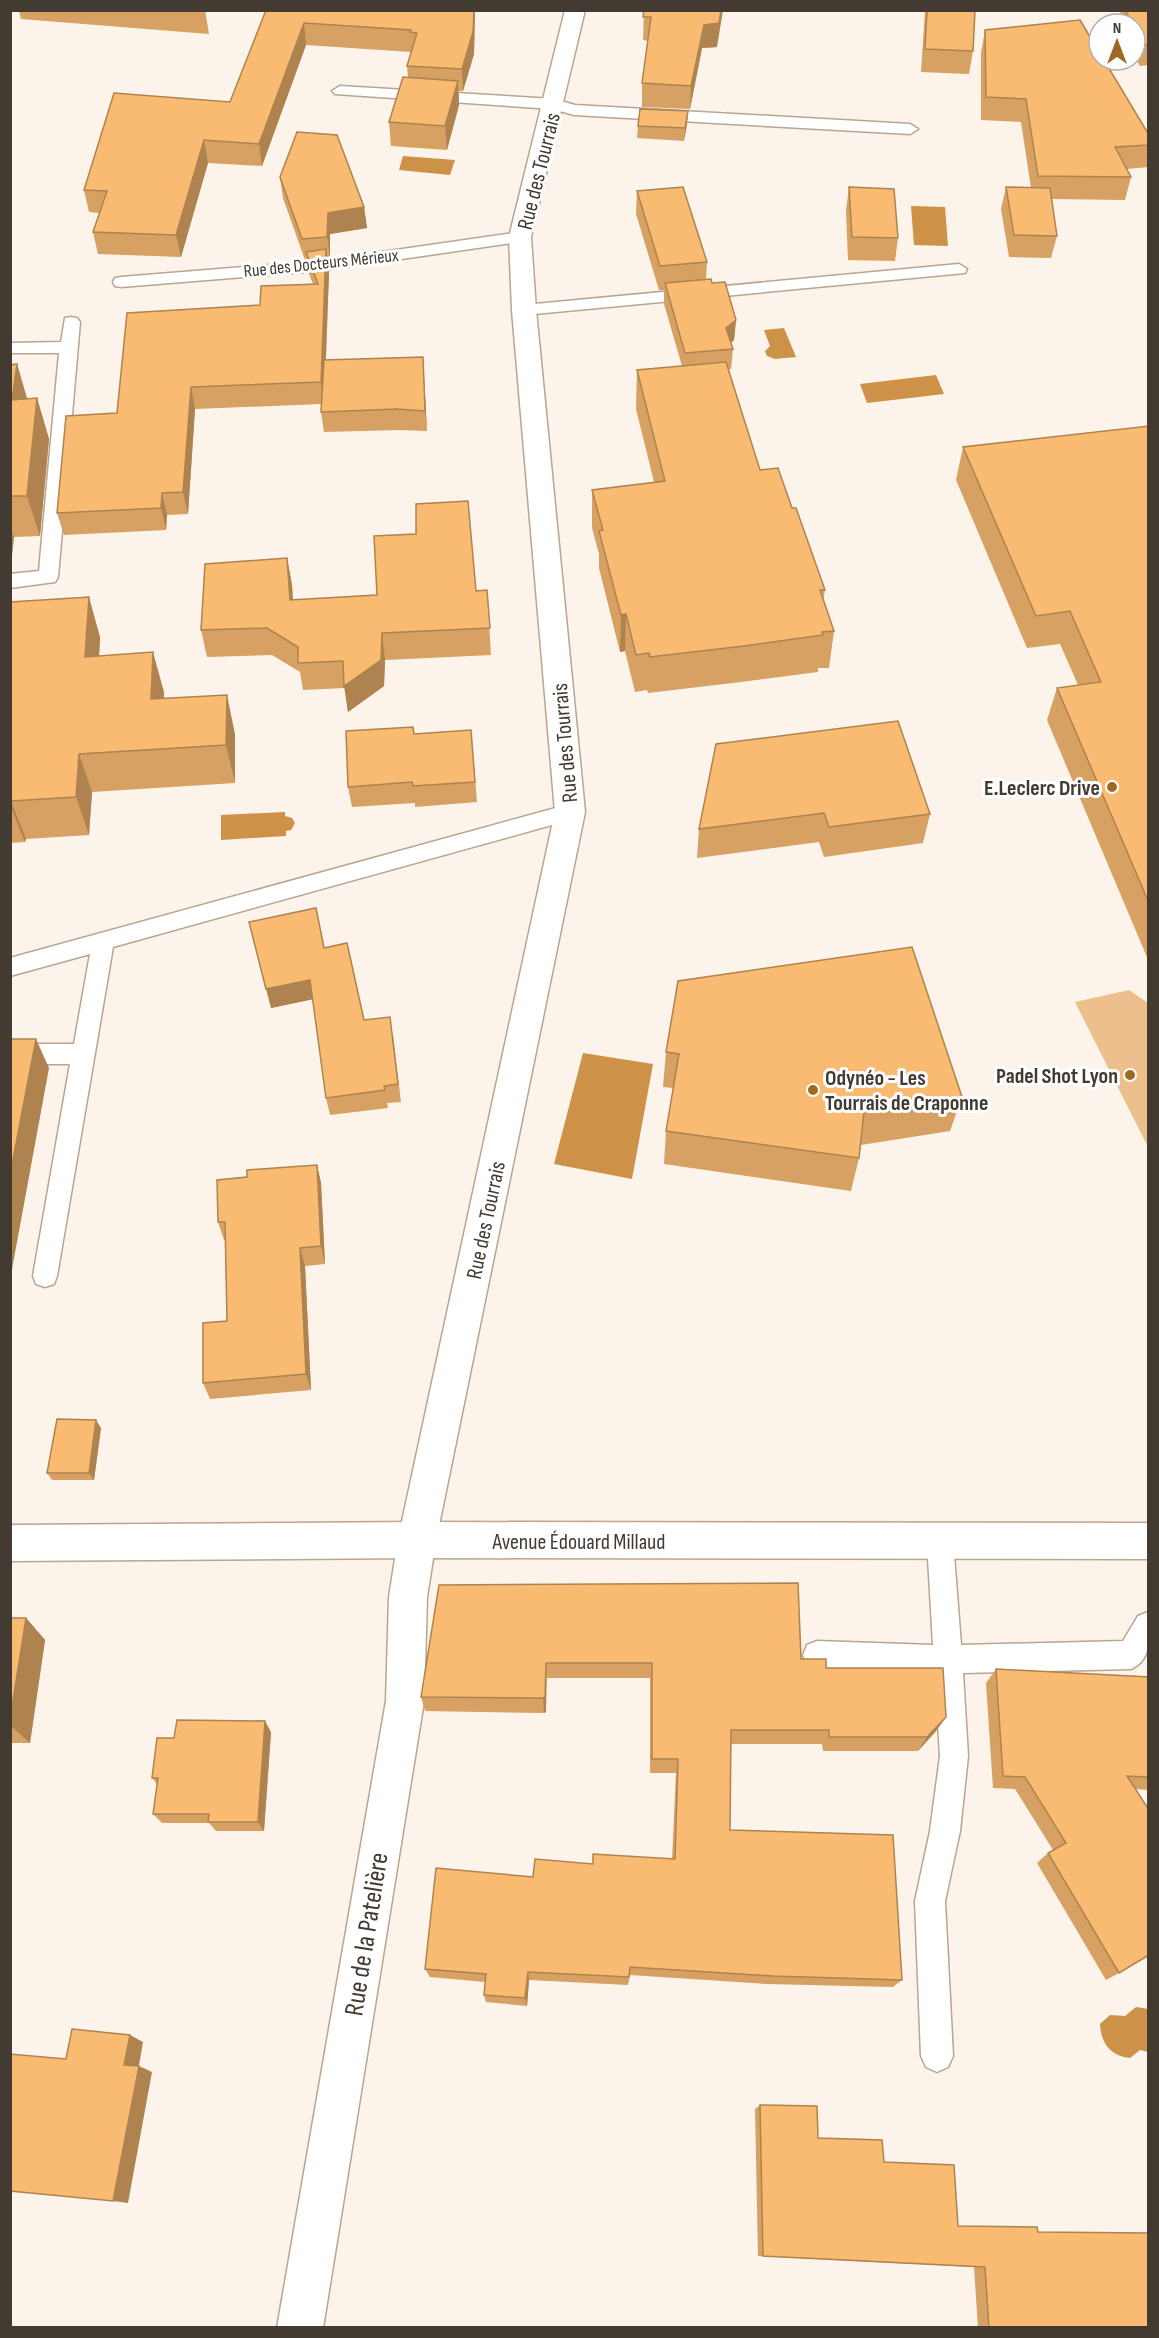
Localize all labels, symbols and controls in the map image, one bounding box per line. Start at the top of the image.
north arrow [1087,12,1147,72]
text: N [1113,19,1121,38]
street label: Rue des Tourrais [512,110,567,233]
street label: Rue des Docteurs Mérieux [243,245,400,282]
street label: Rue des Tourrais [547,682,584,804]
place label: E.Leclerc Drive [984,775,1100,802]
marker: E.Leclerc Drive [1105,780,1119,794]
place label: Padel Shot Lyon [996,1063,1118,1090]
place label: Odynéo - Les Tourrais de Craponne [825,1065,988,1117]
marker: Padel Shot Lyon [1123,1068,1137,1082]
marker: Odynéo - Les Tourrais de Craponne [806,1083,820,1097]
street label: Rue des Tourrais [461,1159,512,1282]
street label: Avenue Édouard Millaud [491,1529,666,1556]
street label: Rue de la Patelière [338,1850,396,2018]

